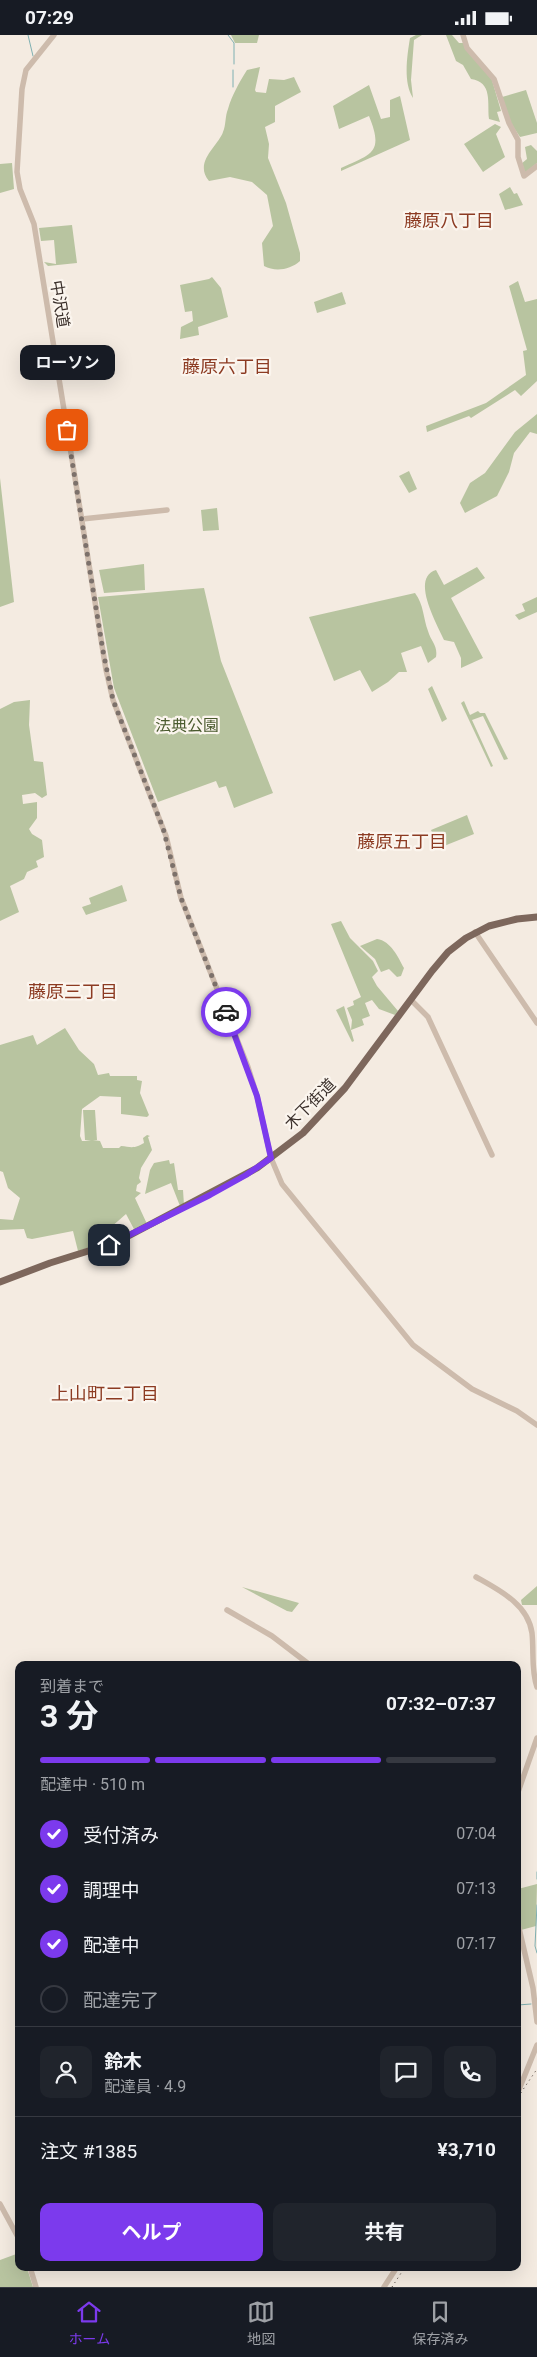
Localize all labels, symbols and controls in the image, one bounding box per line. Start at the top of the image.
text: 07:29 [25,6,74,29]
district label: 藤原八丁目 [404,210,494,231]
street label: 中沢道 [47,279,73,329]
callout: ローソン [20,345,114,380]
text: ローソン [35,353,100,372]
district label: 藤原六丁目 [182,356,272,377]
pin [46,409,88,451]
icon: bag [53,416,81,444]
park label: 法典公園 [155,716,219,735]
district label: 藤原五丁目 [357,831,447,852]
district label: 藤原三丁目 [28,981,118,1002]
courier [201,987,251,1037]
icon: car [212,998,240,1026]
street label: 木下街道 [281,1075,339,1133]
pin [88,1224,130,1266]
icon: home [95,1231,123,1259]
district label: 上山町二丁目 [51,1383,159,1404]
text: 到着まで [40,1677,104,1696]
text: 07:32–07:37 [386,1692,496,1715]
text: 3 分 [40,1697,98,1735]
text: 配達中 · 510 m [40,1775,145,1794]
icon: check [40,1820,68,1848]
text: 受付済み [83,1824,159,1847]
text: 07:04 [456,1824,496,1843]
icon: check [40,1875,68,1903]
text: 調理中 [83,1879,140,1902]
text: 07:13 [456,1879,496,1898]
icon: check [40,1930,68,1958]
text: 配達中 [83,1934,140,1957]
text: 07:17 [456,1934,496,1953]
text: 配達完了 [83,1989,159,2012]
button: person [40,2046,92,2098]
button: chat [380,2046,432,2098]
button: phone [444,2046,496,2098]
text: 鈴木 [104,2050,142,2073]
text: 配達員 · 4.9 [104,2077,186,2096]
text: ¥3,710 [438,2138,496,2161]
text: 注文 #1385 [40,2140,137,2163]
button: ヘルプ [40,2203,263,2261]
button: 共有 [273,2203,496,2261]
tab: ホーム [69,2298,110,2348]
tab: 地図 [247,2298,275,2348]
tab: 保存済み [412,2298,468,2348]

